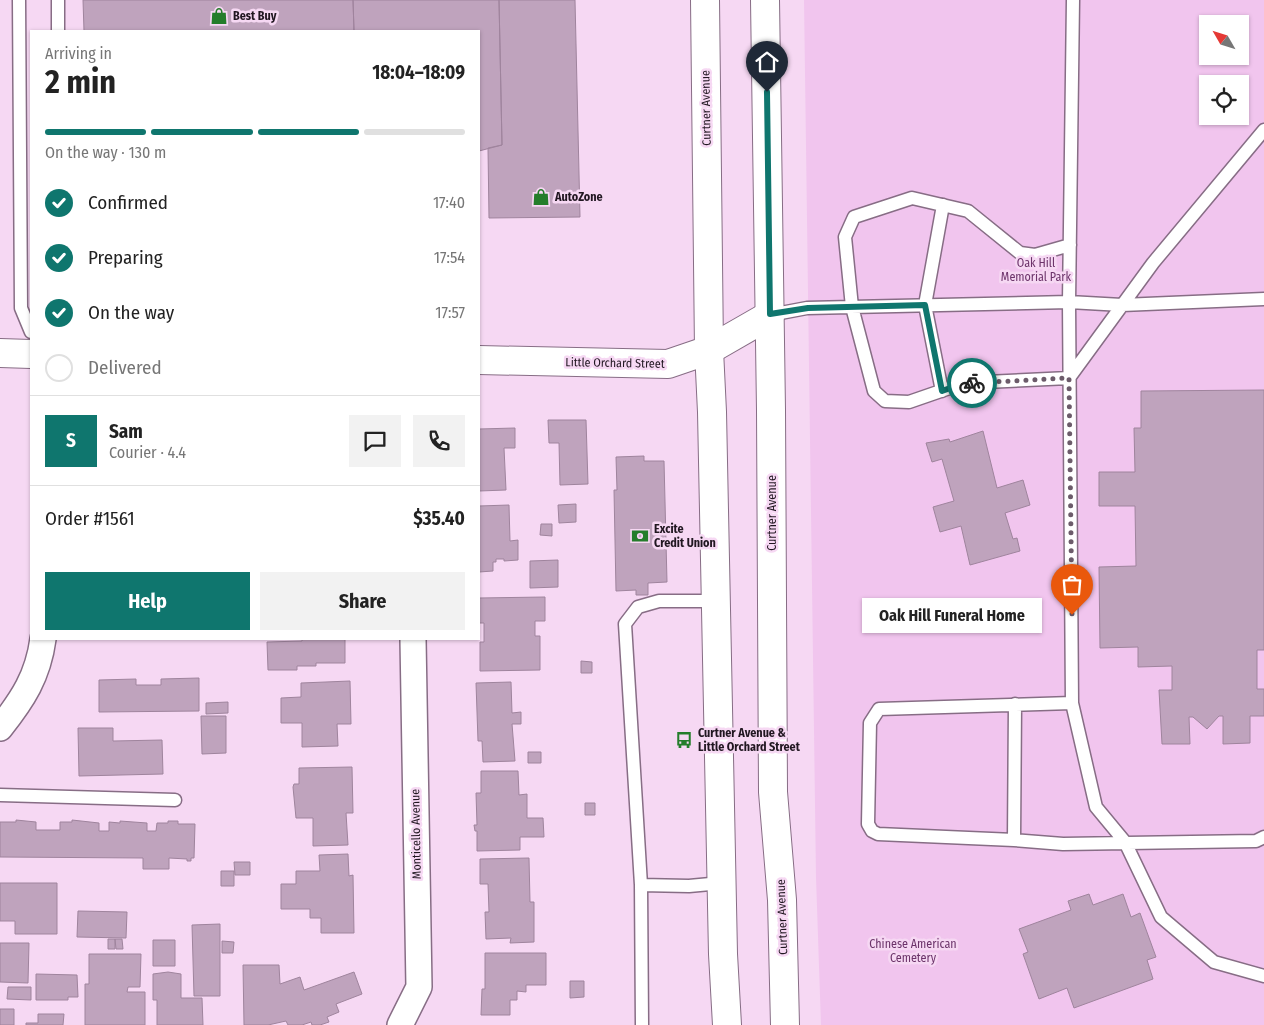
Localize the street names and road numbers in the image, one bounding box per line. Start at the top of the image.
street label: Curtner Avenue [698,70,714,146]
street label: Little Orchard Street [565,355,665,371]
street label: Curtner Avenue [765,475,779,551]
street label: Monticello Avenue [408,789,424,879]
street label: Curtner Avenue [774,879,790,955]

